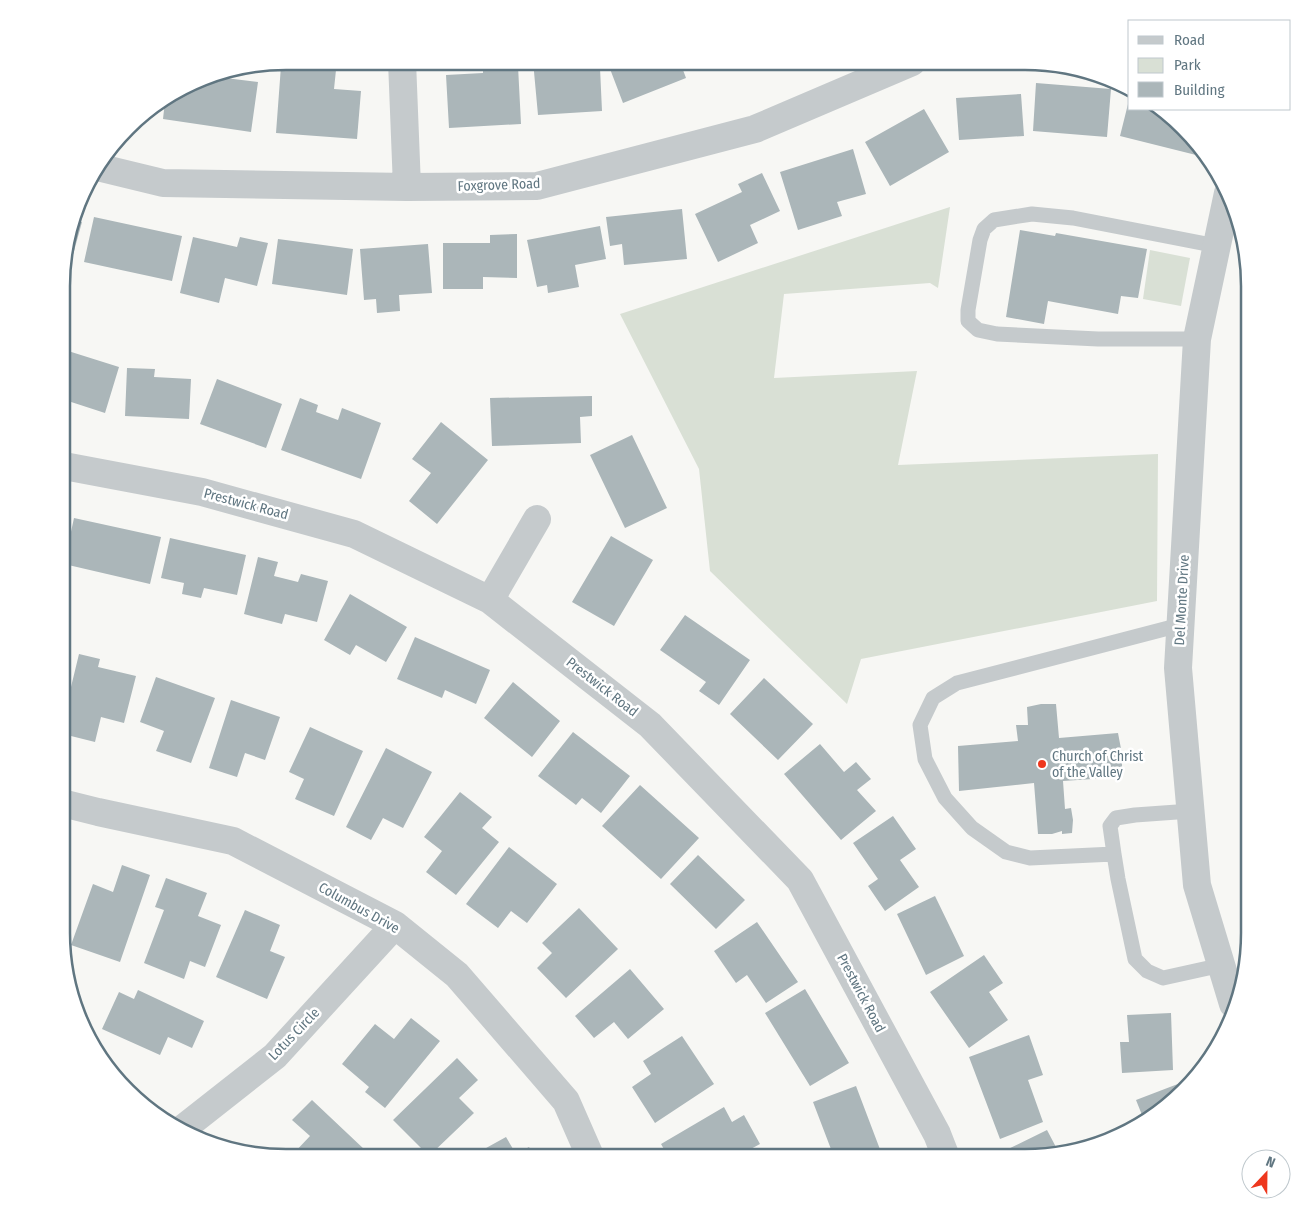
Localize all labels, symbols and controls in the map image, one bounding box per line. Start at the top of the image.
legend [1128,20,1291,110]
text: Road [1174,31,1205,49]
text: Park [1174,56,1201,74]
text: Building [1174,81,1225,99]
street label: Foxgrove Road [457,175,541,195]
street label: Prestwick Road [202,485,290,523]
street label: Del Monte Drive [1171,554,1193,646]
street label: Prestwick Road [563,654,641,720]
place label: Church of Christ of the Valley [1052,748,1144,781]
marker: Church of Christ of the Valley [1036,758,1048,770]
street label: Columbus Drive [316,879,402,937]
street label: Prestwick Road [833,951,889,1035]
street label: Lotus Circle [265,1004,323,1064]
north arrow [1241,1149,1291,1199]
text: N [1264,1153,1278,1172]

